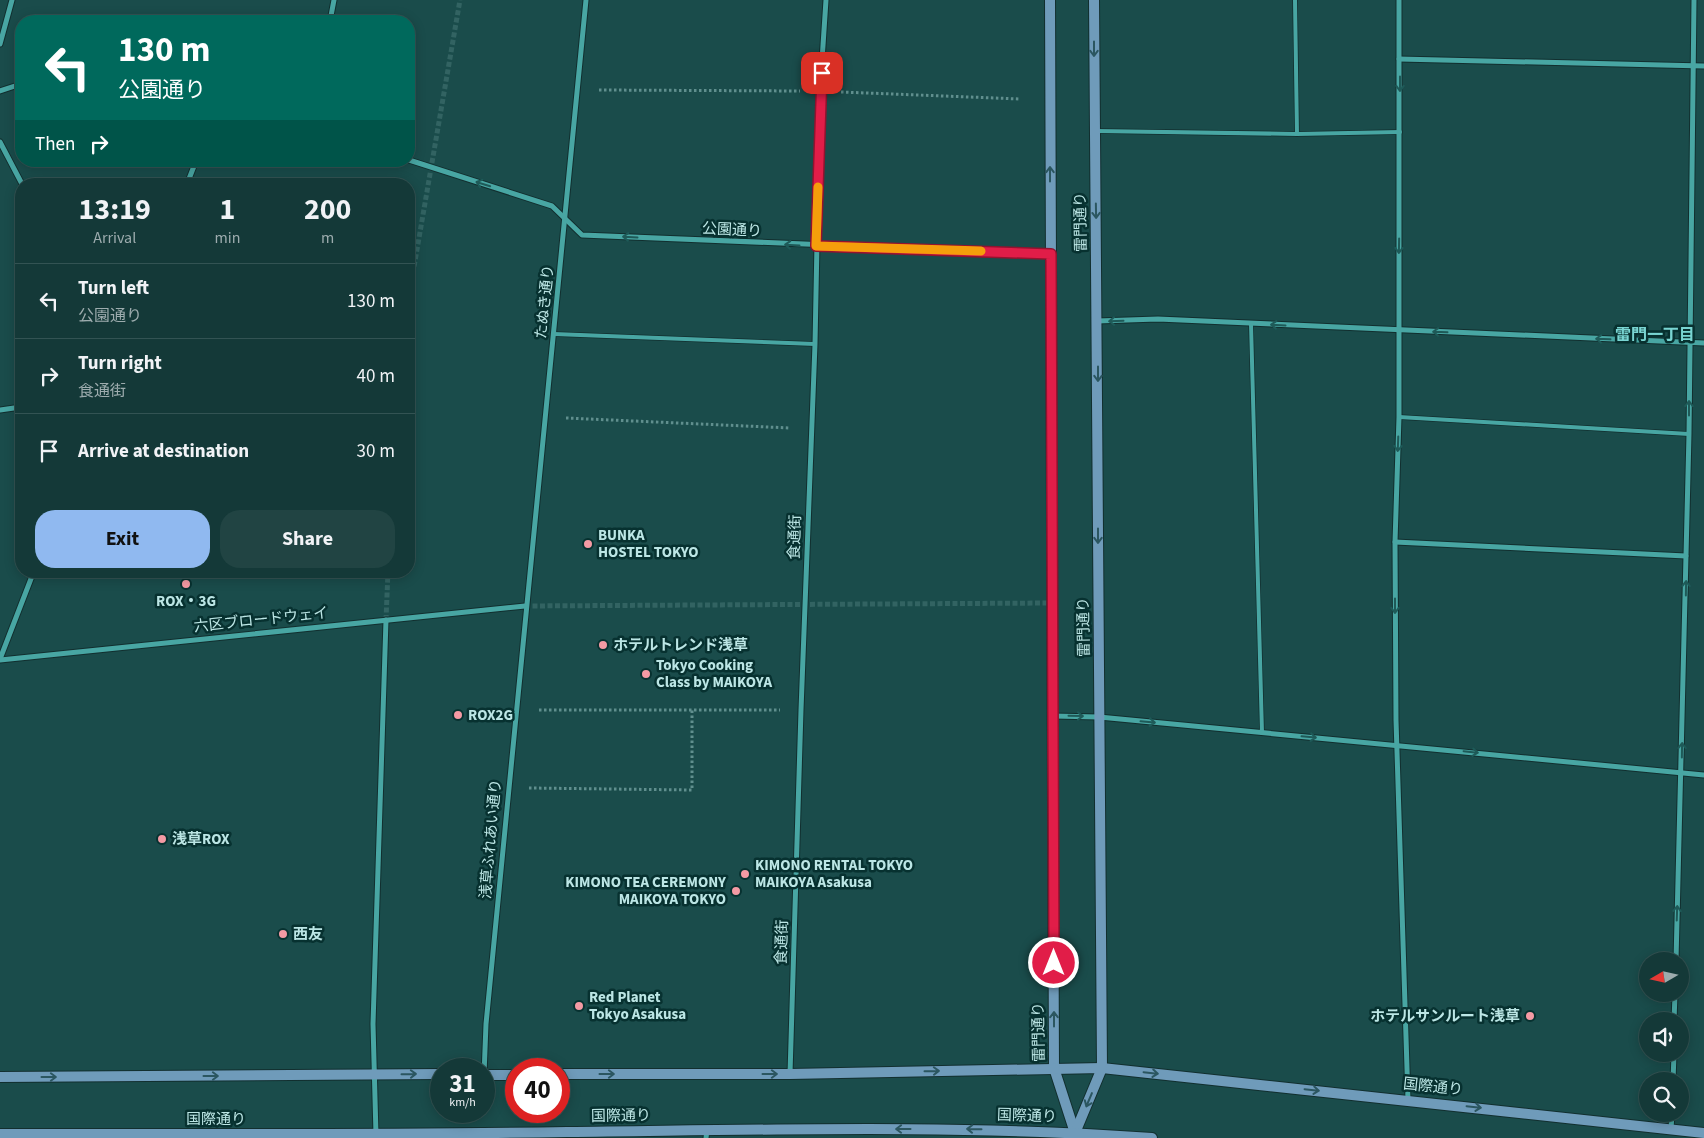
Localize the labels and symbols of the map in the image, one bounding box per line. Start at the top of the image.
one-way arrow [1089,40,1099,56]
pin [801,52,843,94]
one-way arrow [1395,75,1404,91]
one-way arrow [1045,166,1055,182]
one-way arrow [475,179,491,189]
street label: 雷門通り [1070,192,1092,252]
one-way arrow [1091,202,1101,219]
street label: 公園通り [701,218,763,242]
one-way arrow [622,233,638,242]
one-way arrow [1394,238,1404,254]
one-way arrow [784,240,800,250]
street label: たぬき通り [531,264,559,340]
one-way arrow [1108,316,1124,325]
one-way arrow [1270,320,1286,330]
district label: 雷門一丁目 [1615,324,1695,346]
one-way arrow [1433,328,1449,337]
one-way arrow [1595,334,1612,344]
one-way arrow [1093,365,1102,381]
one-way arrow [1684,400,1694,416]
one-way arrow [1393,435,1403,451]
street label: 食通街 [784,514,806,560]
place label: BUNKA HOSTEL TOKYO [598,525,699,563]
one-way arrow [1093,528,1103,544]
marker: BUNKA HOSTEL TOKYO [582,538,594,550]
marker: ROX・3G [180,578,192,590]
one-way arrow [1681,580,1690,596]
place label: ROX・3G [156,591,216,612]
street label: 雷門通り [1073,597,1095,657]
one-way arrow [1390,598,1400,614]
street label: 六区ブロードウェイ [193,603,329,637]
place label: ホテルトレンド浅草 [613,635,748,656]
marker: ホテルトレンド浅草 [597,639,609,651]
place label: Tokyo Cooking Class by MAIKOYA [656,655,772,693]
marker: Tokyo Cooking Class by MAIKOYA [640,668,652,680]
place label: ROX2G [468,705,513,726]
marker: ROX2G [452,709,464,721]
one-way arrow [1068,712,1084,721]
one-way arrow [1139,717,1155,727]
one-way arrow [1301,732,1317,742]
one-way arrow [1677,742,1686,758]
one-way arrow [1463,747,1479,757]
street label: 浅草ふれあい通り [475,778,507,900]
place label: 浅草ROX [172,829,230,850]
marker: 浅草ROX [156,833,168,845]
place label: KIMONO RENTAL TOKYO MAIKOYA Asakusa [755,855,913,893]
marker: KIMONO RENTAL TOKYO MAIKOYA Asakusa [739,868,751,880]
place label: KIMONO TEA CEREMONY MAIKOYA TOKYO [565,872,726,910]
marker: KIMONO TEA CEREMONY MAIKOYA TOKYO [730,885,742,897]
one-way arrow [1673,905,1682,921]
street label: 食通街 [771,919,793,965]
place label: 西友 [293,924,323,945]
marker: 西友 [277,928,289,940]
position arrow [1027,936,1079,988]
north arrow [1639,952,1689,1002]
place label: Red Planet Tokyo Asakusa [589,987,686,1025]
marker: Red Planet Tokyo Asakusa [573,1000,585,1012]
street label: 雷門通り [1028,1002,1050,1062]
place label: ホテルサンルート浅草 [1370,1006,1520,1027]
marker: ホテルサンルート浅草 [1524,1010,1536,1022]
one-way arrow [1049,1011,1059,1028]
speed limit sign: 40 [505,1058,570,1123]
one-way arrow [924,1066,940,1076]
one-way arrow [1143,1068,1159,1078]
one-way arrow [400,1069,416,1079]
one-way arrow [599,1069,615,1079]
one-way arrow [762,1069,778,1079]
one-way arrow [202,1071,219,1081]
one-way arrow [40,1072,56,1082]
street label: 国際通り [1402,1073,1464,1101]
one-way arrow [1304,1085,1320,1094]
one-way arrow [1083,1092,1093,1107]
one-way arrow [1466,1102,1482,1112]
street label: 国際通り [997,1104,1057,1128]
street label: 国際通り [591,1105,651,1127]
street label: 国際通り [186,1109,246,1130]
one-way arrow [895,1124,912,1134]
one-way arrow [966,1124,982,1134]

